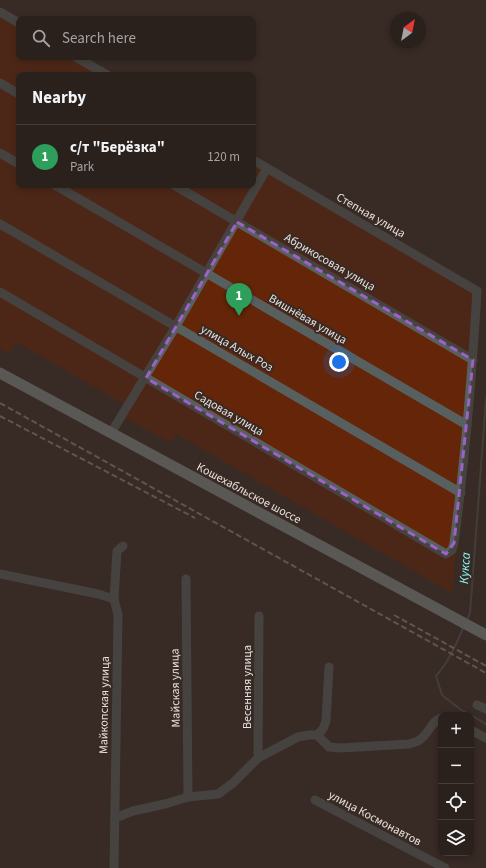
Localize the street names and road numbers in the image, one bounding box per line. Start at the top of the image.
street label: Степная улица [333,189,408,242]
street label: Абрикосовая улица [281,229,378,295]
street label: Вишнёвая улица [266,290,350,349]
street label: улица Алых Роз [197,321,276,376]
street label: Садовая улица [191,387,267,440]
street label: Кошехабльское шоссе [194,459,304,528]
street label: Весенняя улица [239,645,256,729]
street label: Майская улица [166,648,185,728]
street label: Майкопская улица [95,656,114,754]
street label: улица Космонавтов [325,787,424,850]

